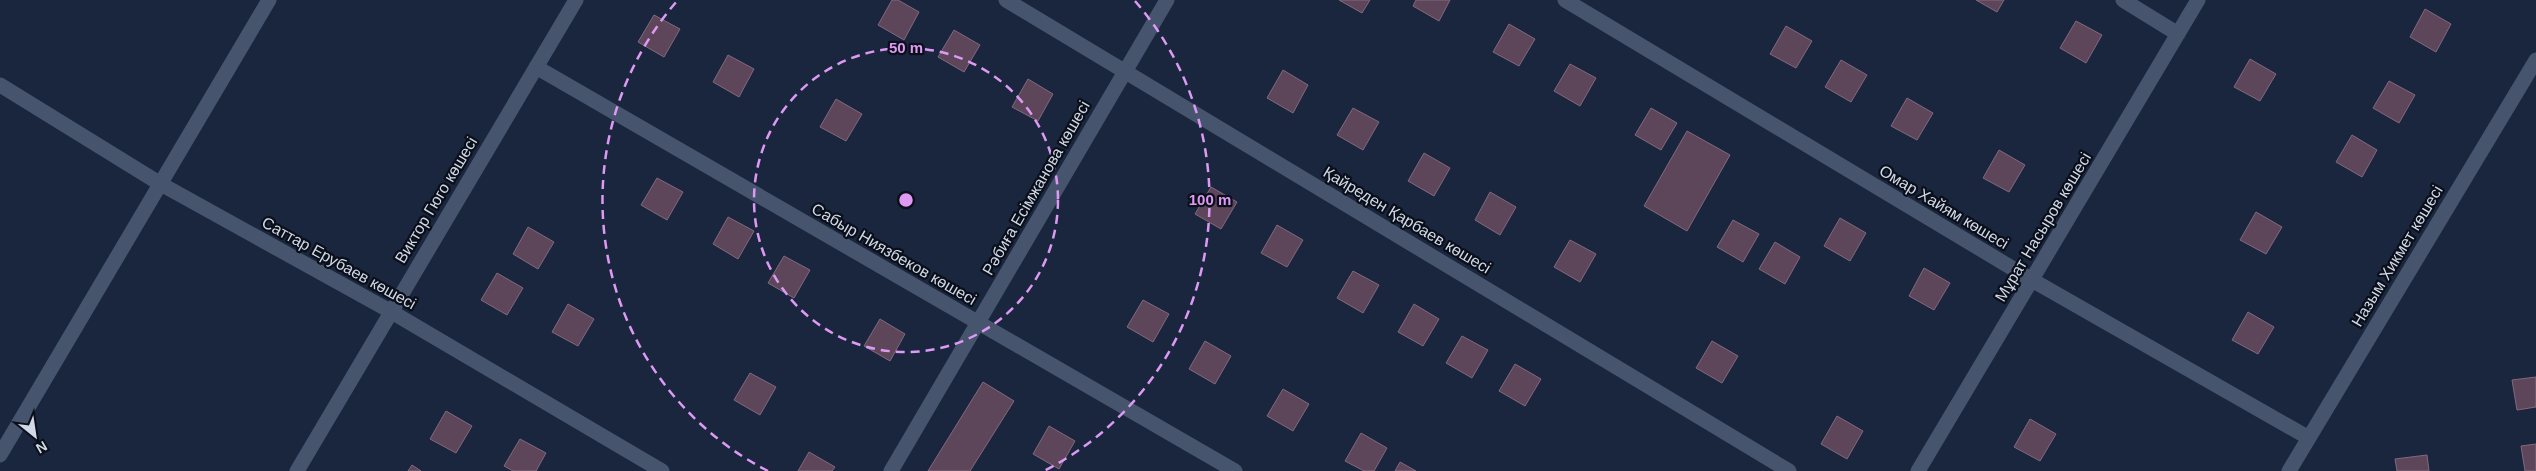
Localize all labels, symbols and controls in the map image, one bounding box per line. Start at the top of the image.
text: 50 m [889,39,923,56]
street label: Рәбиға Есімжанова көшесі [979,98,1093,278]
street label: Виктор Гюго көшесі [392,134,480,266]
street label: Мұрат Насыров көшесі [1992,150,2094,304]
street label: Омар Хайям көшесі [1876,162,2012,252]
street label: Қайреден Қарбаев көшесі [1320,163,1494,277]
street label: Назым Хикмет көшесі [2348,182,2446,330]
centre of rings [897,191,915,209]
text: 100 m [1189,191,1231,208]
street label: Сабыр Ниязбеков көшесі [809,200,979,308]
street label: Саттар Ерубаев көшесі [259,214,419,312]
north arrow [10,411,60,461]
text: N [33,438,50,457]

